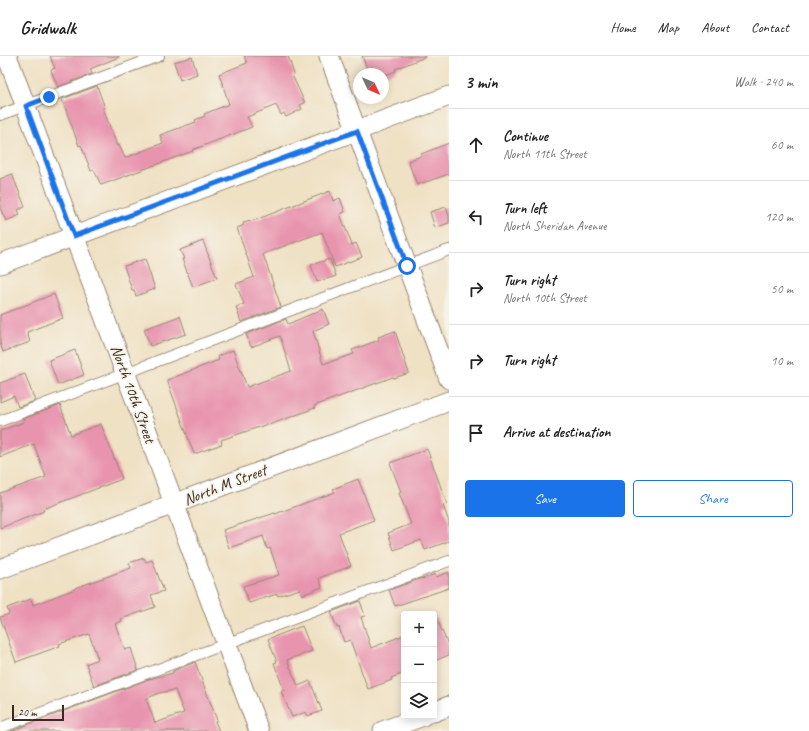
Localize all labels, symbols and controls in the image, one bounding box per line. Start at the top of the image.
text: Gridwalk [20,16,76,40]
text: Home [610,19,636,36]
text: Map [658,19,679,36]
text: About [701,19,729,36]
text: Contact [751,19,789,36]
north arrow [353,68,389,104]
text: 3 min [465,72,498,93]
text: Walk · 240 m [734,74,793,90]
route end [40,88,58,106]
text: Continue [503,127,548,146]
icon: ahead [465,134,487,156]
text: 60 m [771,137,793,153]
text: North 11th Street [503,146,587,162]
text: Turn left [503,199,546,218]
icon: left [465,206,487,228]
text: 120 m [765,209,793,225]
text: North Sheridan Avenue [503,218,606,234]
route start [398,257,416,275]
text: Turn right [503,271,556,290]
icon: right [465,278,487,300]
text: 50 m [771,281,793,297]
text: North 10th Street [503,290,587,306]
street label: North 10th Street [106,342,161,447]
icon: right [465,350,487,372]
text: Turn right [503,351,556,370]
text: 10 m [771,353,793,369]
icon: arrive [465,422,487,444]
text: Arrive at destination [503,423,610,442]
street label: North M Street [181,459,272,510]
button: Save [465,480,625,517]
button: Share [633,480,793,517]
map controls [401,611,437,719]
button: + [401,611,437,647]
button: − [401,647,437,683]
button: layers [401,683,437,719]
scale bar [12,703,64,722]
text: 20 m [18,705,37,719]

